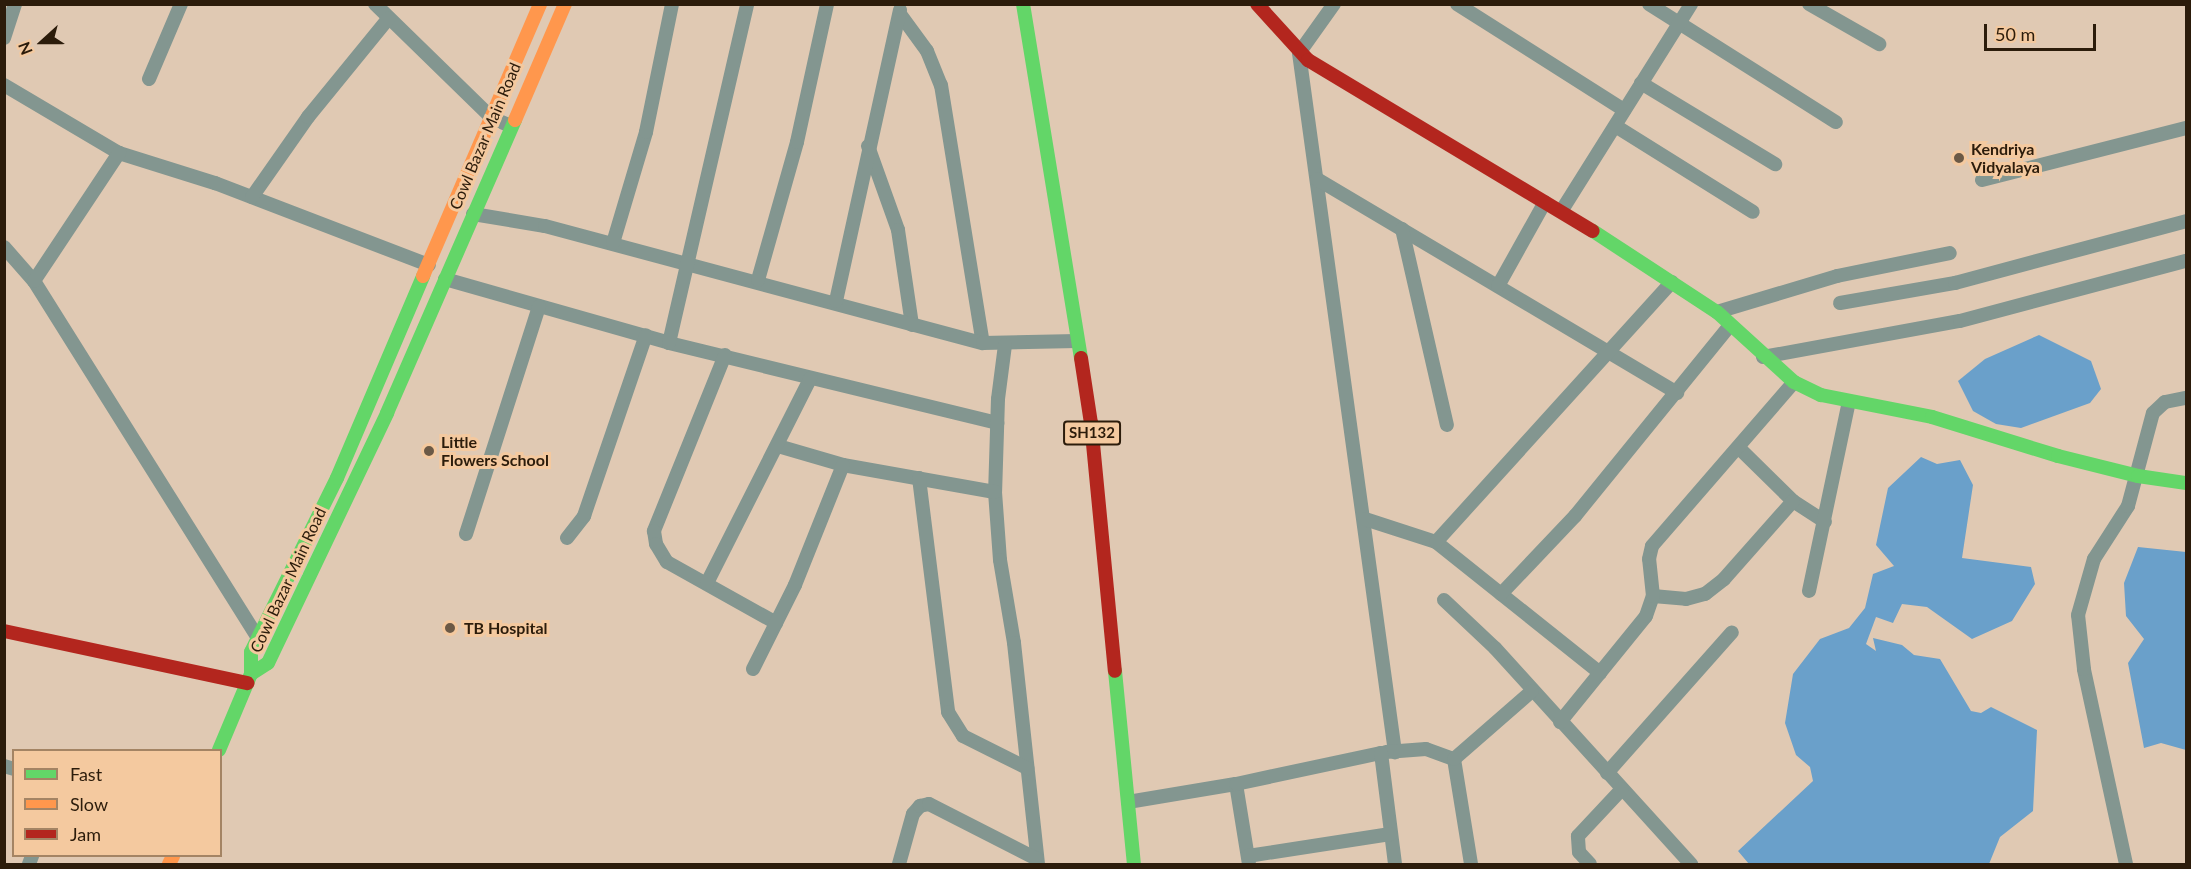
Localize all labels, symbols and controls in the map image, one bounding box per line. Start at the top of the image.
north arrow [12,12,72,72]
scale bar [1987,12,2100,50]
text: 50 m [1995,23,2035,45]
text: N [14,39,36,58]
street label: Cowl Bazar Main Road [445,59,525,213]
place label: Kendriya Vidyalaya [1971,139,2040,177]
marker: Kendriya Vidyalaya [1952,151,1966,165]
road number: SH132 [1062,421,1122,445]
place label: Little Flowers School [441,432,549,470]
marker: Little Flowers School [422,444,436,458]
street label: Cowl Bazar Main Road [246,504,330,656]
place label: TB Hospital [464,618,548,638]
marker: TB Hospital [441,619,459,637]
legend [12,749,222,857]
text: Fast [70,763,102,785]
text: Slow [70,793,108,815]
text: Jam [70,823,101,845]

